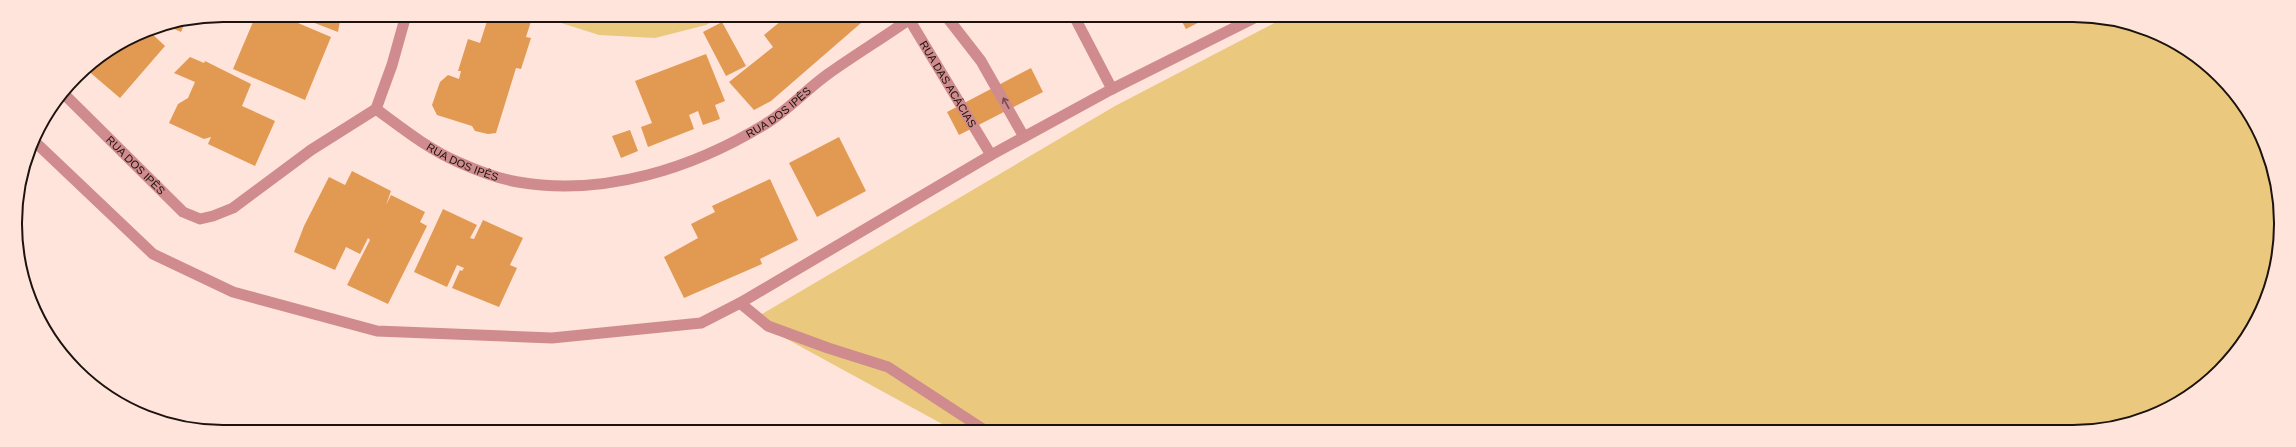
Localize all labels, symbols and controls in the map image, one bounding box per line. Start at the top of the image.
street label: RUA DAS ACÁCIAS [918,39,979,130]
street label: RUA DOS IPÊS [744,84,813,140]
one-way arrow [1002,97,1009,109]
street label: RUA DOS IPÊS [104,133,168,197]
street label: RUA DOS IPÊS [424,141,500,183]

